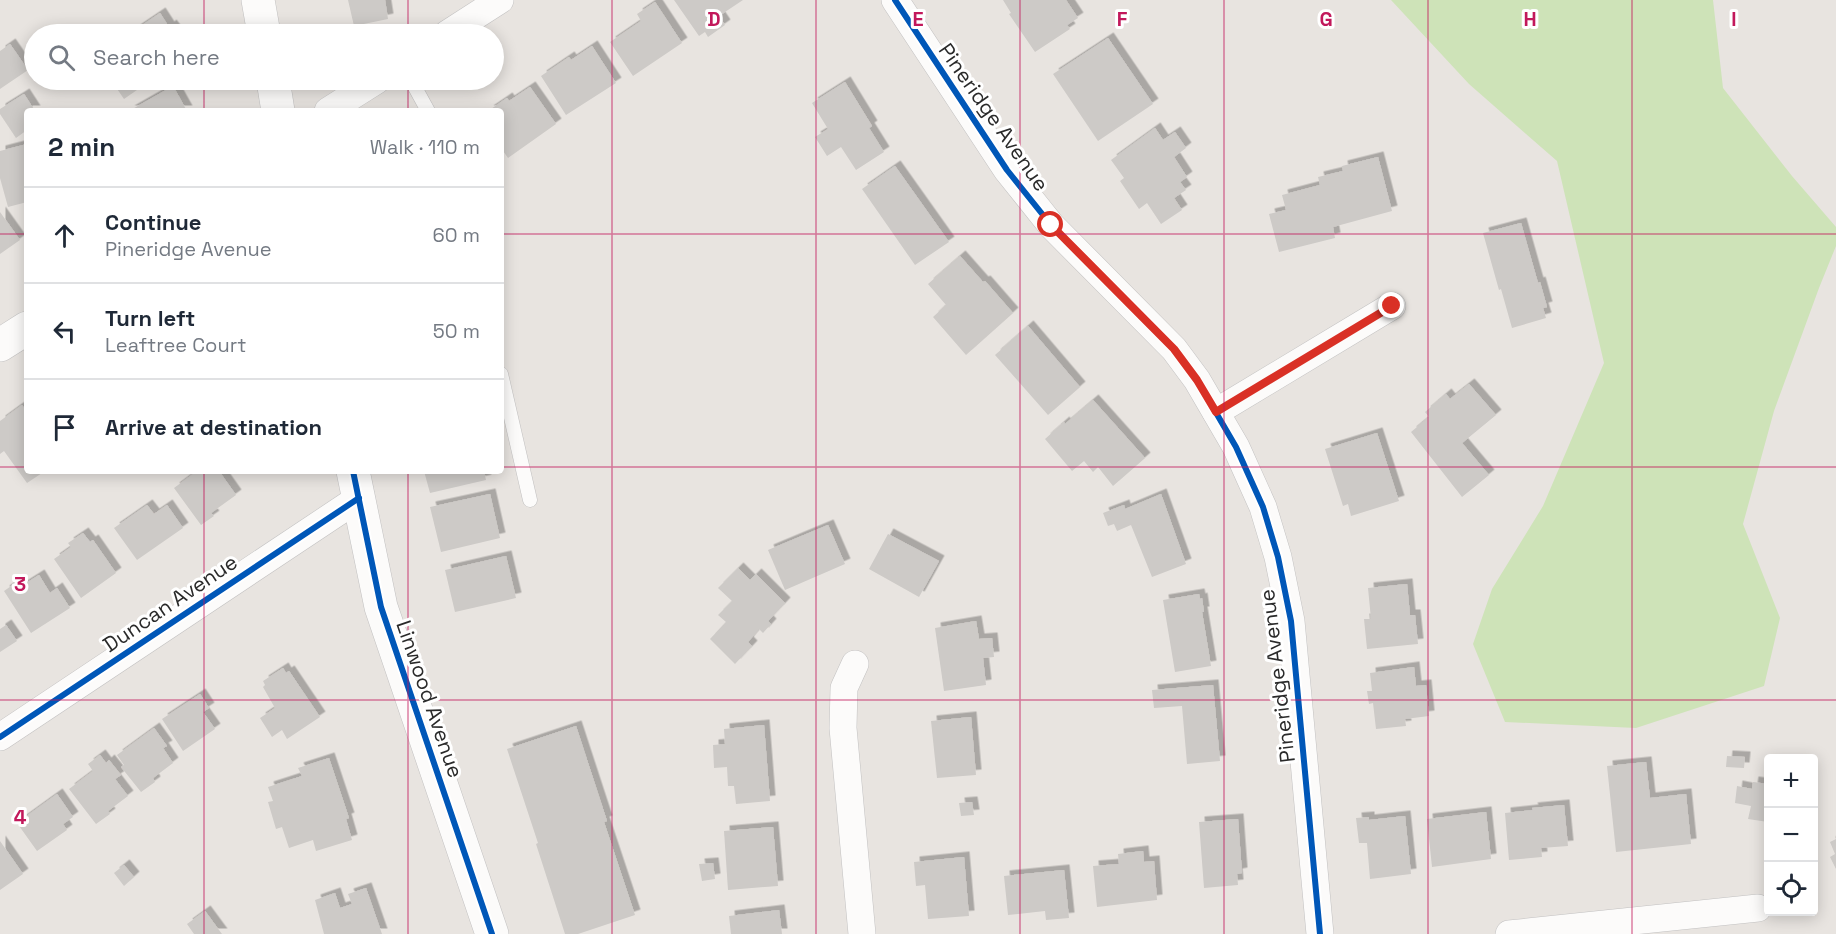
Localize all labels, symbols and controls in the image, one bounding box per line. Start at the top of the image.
text: D [707,6,721,32]
text: E [912,6,924,32]
text: F [1117,6,1128,32]
text: G [1319,6,1333,32]
text: H [1523,6,1537,32]
text: I [1731,6,1737,32]
search box [24,24,504,90]
street label: Pineridge Avenue [933,38,1055,196]
icon: search [45,41,78,74]
text: Search here [93,43,220,71]
text: 2 min [48,130,115,164]
text: Walk · 110 m [370,134,480,160]
text: Continue [105,208,201,236]
route start [1037,211,1063,237]
icon: ahead [48,219,81,252]
text: 60 m [433,222,480,248]
text: Pineridge Avenue [105,236,272,262]
route end [1378,292,1404,318]
text: Turn left [105,304,195,332]
icon: left [48,315,81,348]
text: 50 m [433,318,480,344]
text: Leaftree Court [105,332,246,358]
icon: arrive [48,411,81,444]
text: Arrive at destination [105,413,322,441]
street label: Duncan Avenue [98,548,242,658]
text: 3 [14,571,26,597]
street label: Pineridge Avenue [1253,588,1301,764]
street label: Linwood Avenue [390,617,470,781]
map controls [1764,754,1818,916]
button: + [1764,754,1818,808]
text: 4 [14,804,27,830]
button: − [1764,808,1818,862]
button: locate [1764,862,1818,916]

